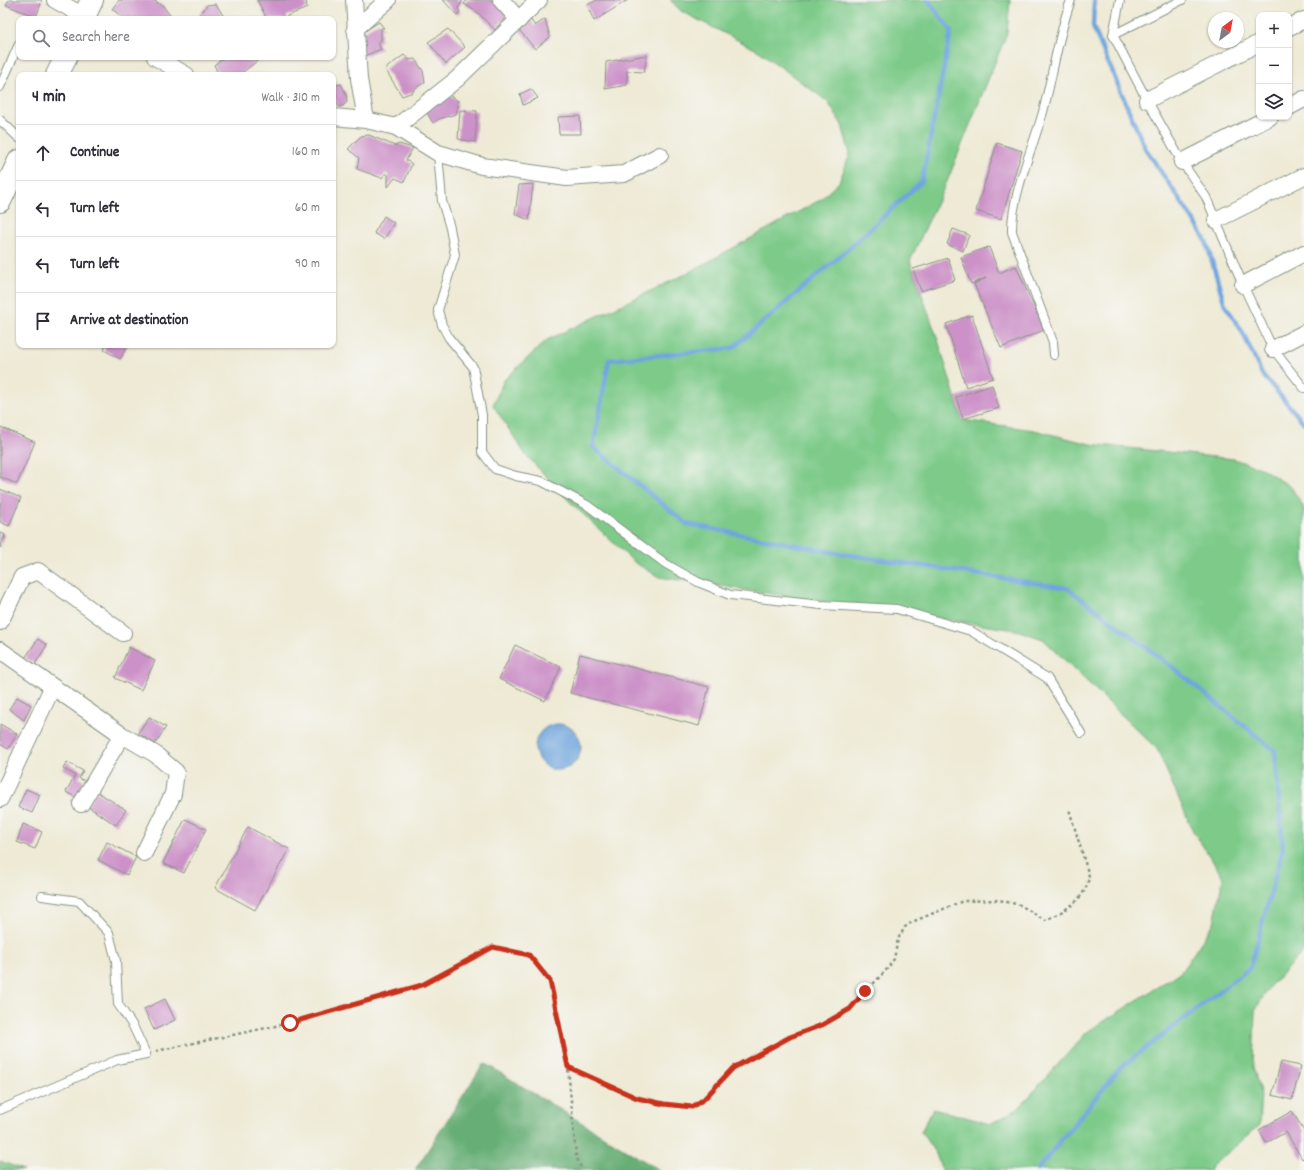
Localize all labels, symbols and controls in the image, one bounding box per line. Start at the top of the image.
north arrow [1208,12,1244,48]
map controls [1256,12,1292,120]
button: + [1256,12,1292,48]
search box [16,16,336,60]
icon: search [30,27,52,49]
text: Search here [62,27,130,49]
button: − [1256,48,1292,84]
button: layers [1256,84,1292,120]
text: 4 min [32,86,66,110]
text: Walk · 310 m [261,89,320,108]
icon: ahead [32,142,54,164]
text: Continue [70,142,119,164]
text: 160 m [292,143,320,162]
icon: left [32,198,54,220]
text: Turn left [70,198,119,220]
text: 60 m [295,199,320,218]
icon: left [32,254,54,276]
text: Turn left [70,254,119,276]
text: 90 m [295,255,320,274]
icon: arrive [32,310,54,332]
text: Arrive at destination [70,310,188,332]
route end [856,982,874,1000]
route start [281,1014,299,1032]

